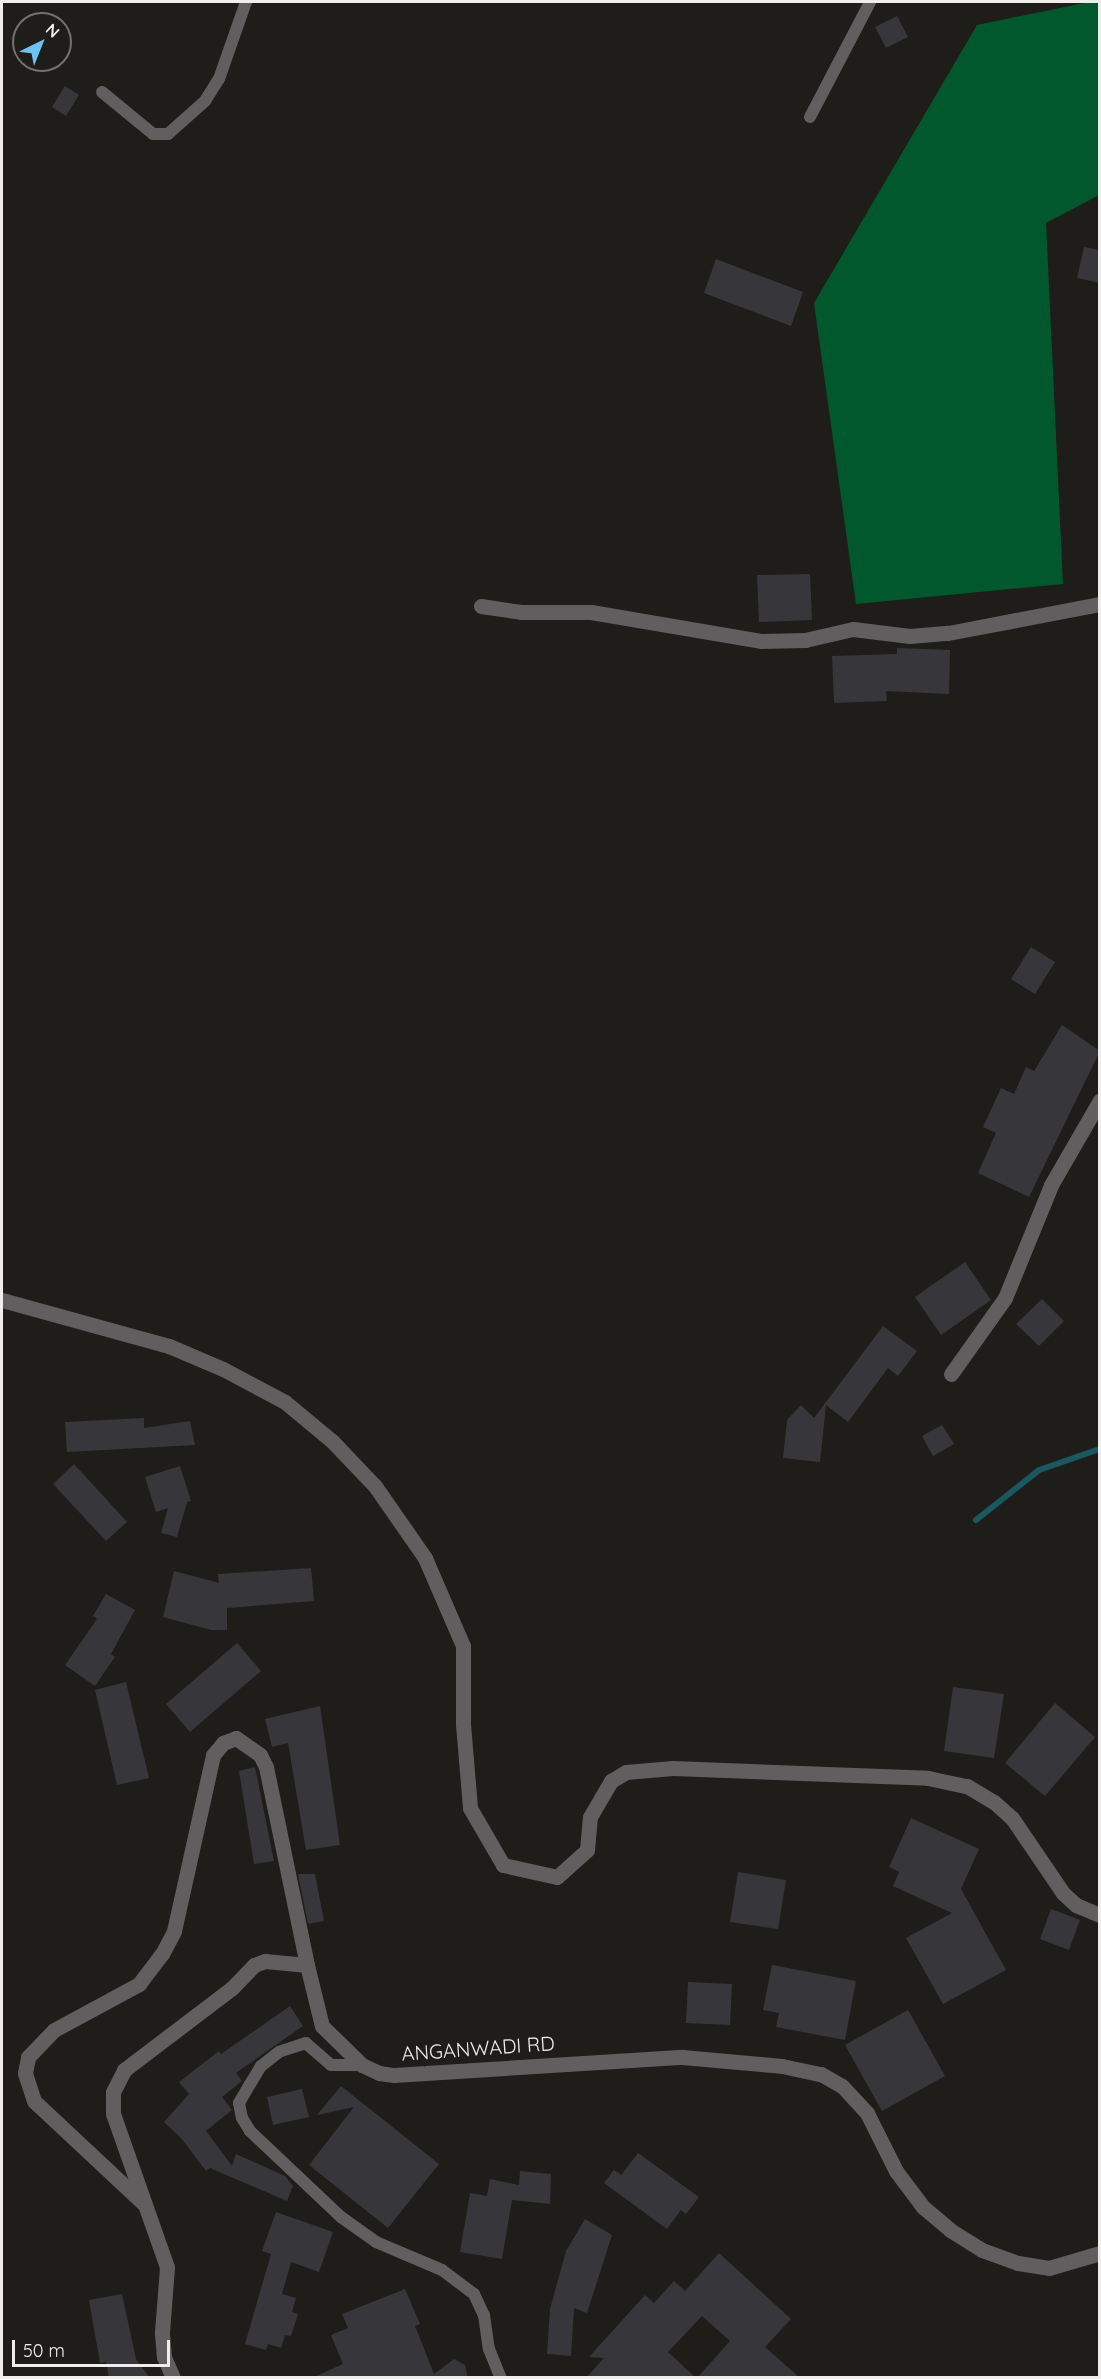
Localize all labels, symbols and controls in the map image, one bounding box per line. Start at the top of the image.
north arrow [12,12,72,72]
text: N [42,19,64,42]
street label: ANGANWADI RD [401,2031,555,2065]
scale bar [15,2328,172,2366]
text: 50 m [23,2339,65,2362]

